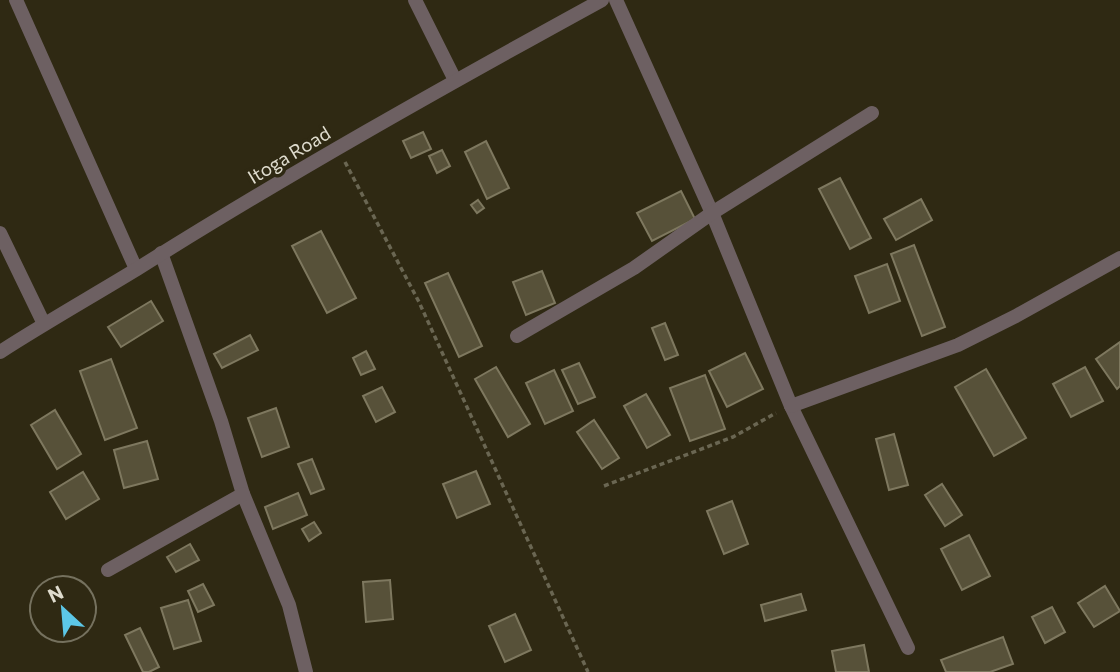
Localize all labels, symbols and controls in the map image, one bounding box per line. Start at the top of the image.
street label: Itoga Road [243,121,334,188]
north arrow [28,574,98,644]
text: N [44,580,67,607]

